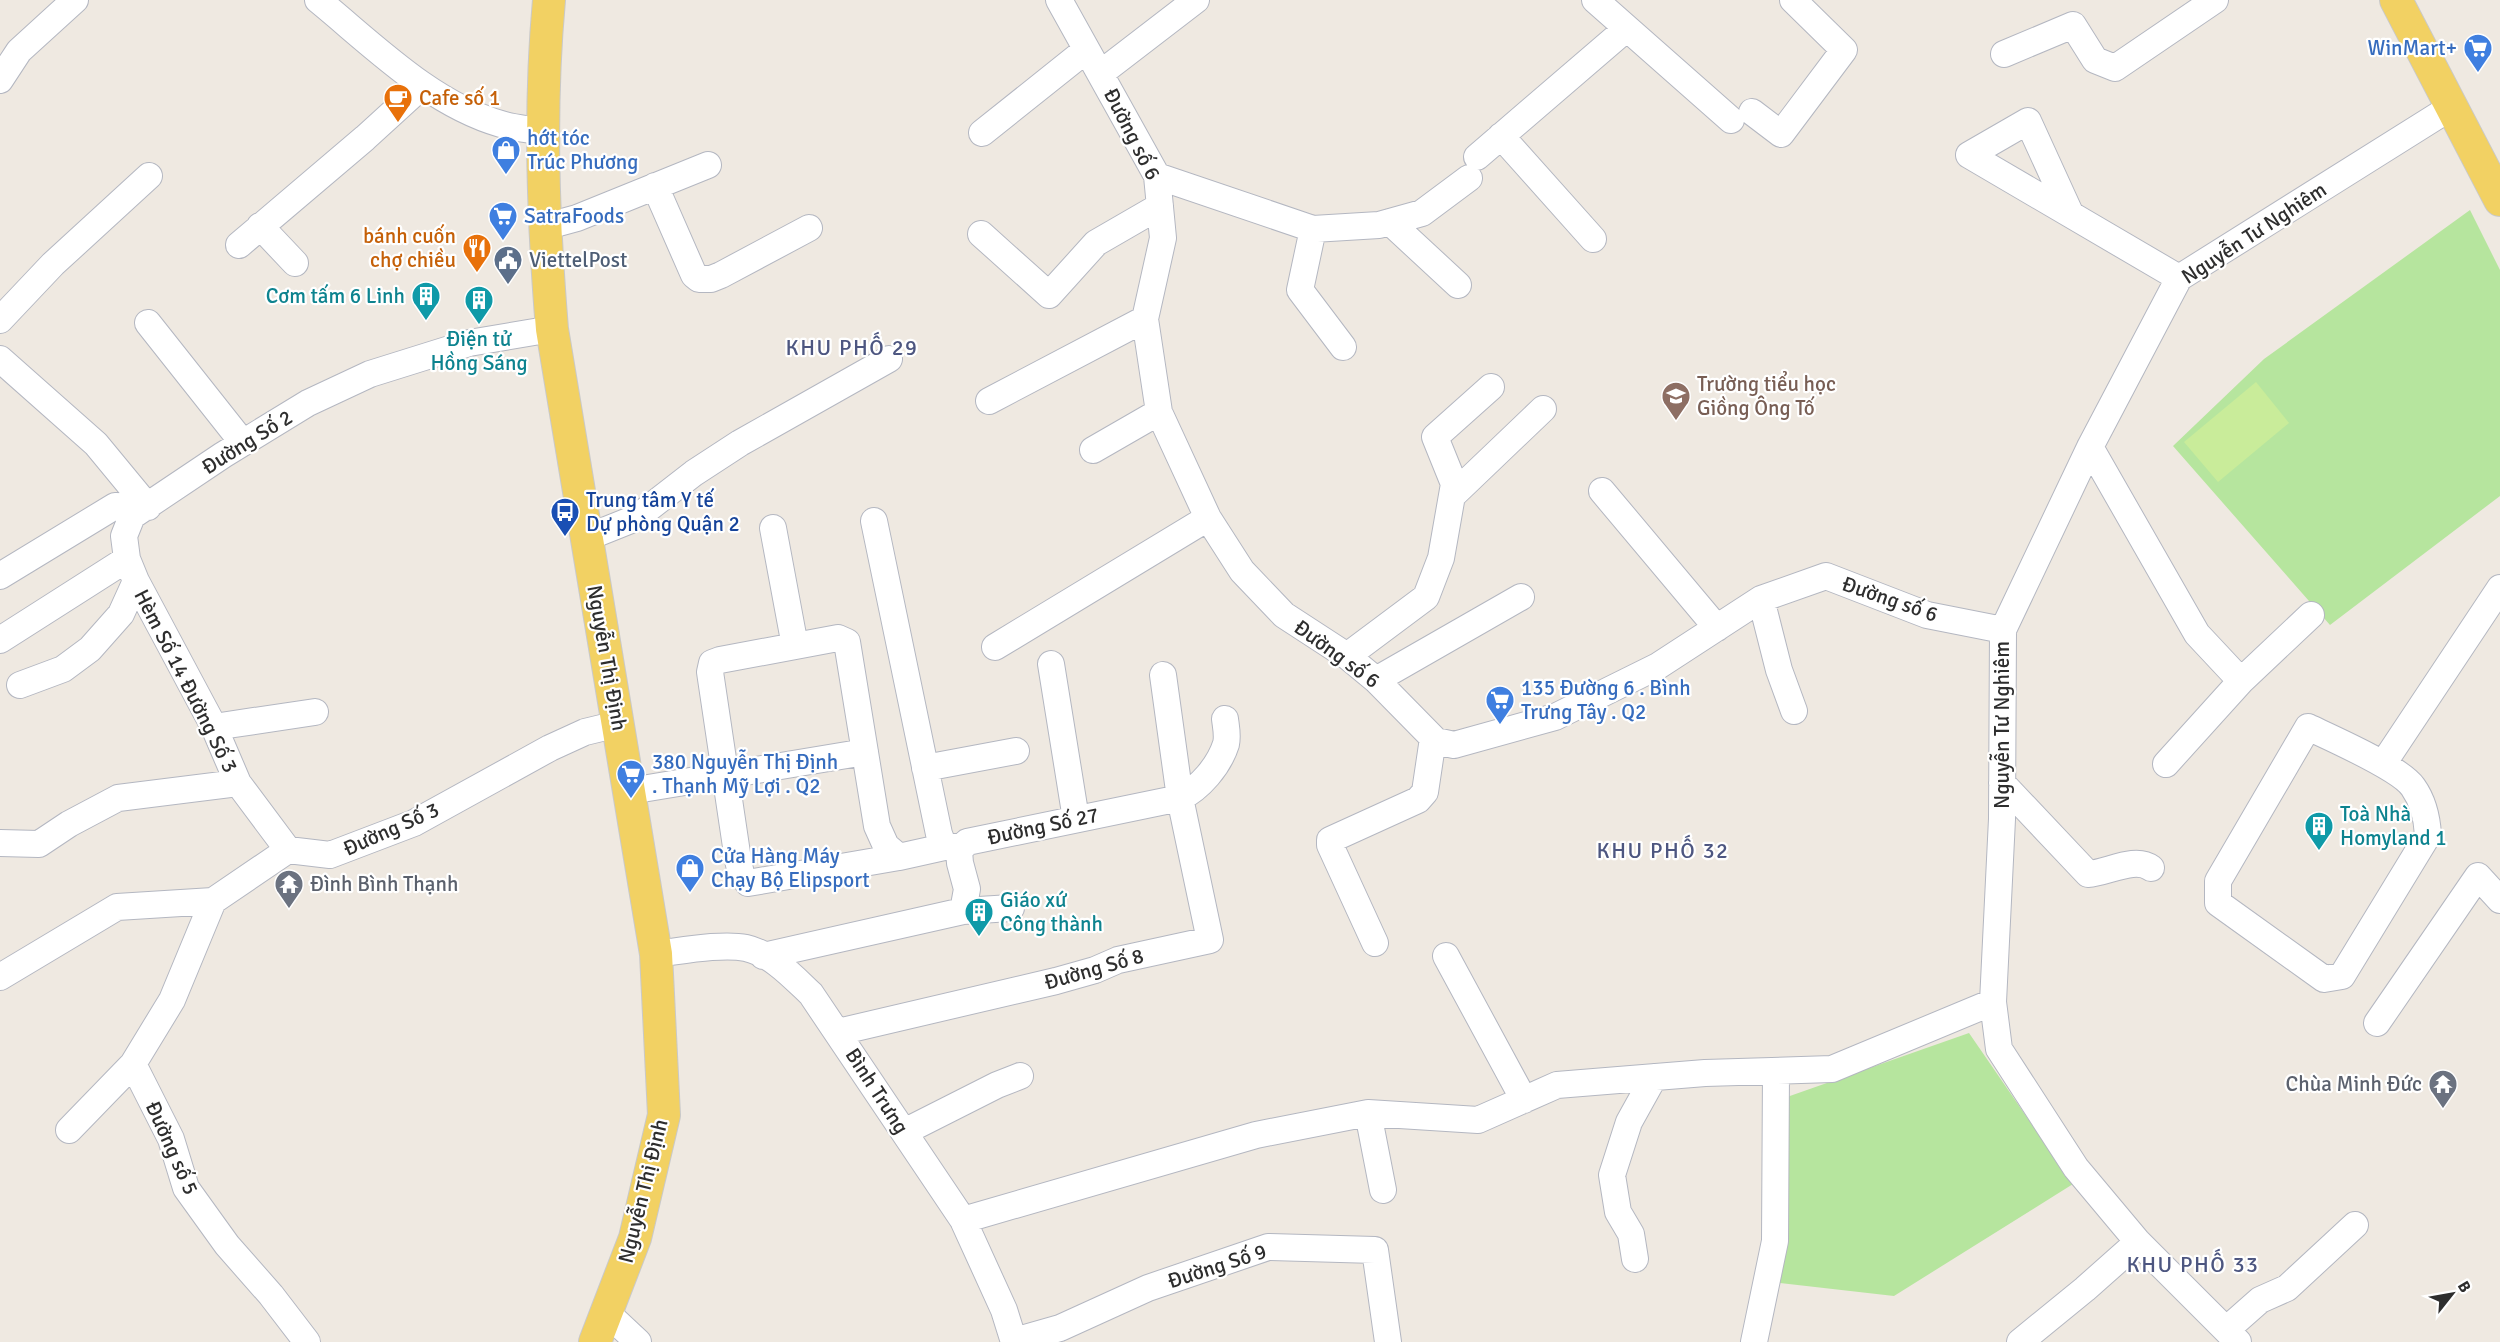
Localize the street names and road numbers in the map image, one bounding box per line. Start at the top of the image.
street label: Đường số 6 [1098,84,1166,184]
street label: Nguyễn Tư Nghiêm [2177,176,2331,290]
street label: Đường Số 2 [197,404,297,480]
street label: Đường số 6 [1839,570,1941,628]
street label: Nguyễn Thị Định [581,583,633,733]
street label: Hèm Số 14 Đường Số 3 [128,585,244,777]
street label: Đường số 6 [1289,614,1385,694]
street label: Nguyễn Tư Nghiêm [1989,641,2015,809]
street label: Đường Số 3 [339,796,443,862]
street label: Đường Số 27 [985,801,1101,851]
street label: Đường Số 8 [1041,942,1147,996]
street label: Bình Trưng [840,1043,914,1139]
street label: Đường số 5 [140,1097,204,1199]
street label: Nguyễn Thị Định [613,1116,673,1266]
street label: Đường Số 9 [1164,1238,1270,1294]

